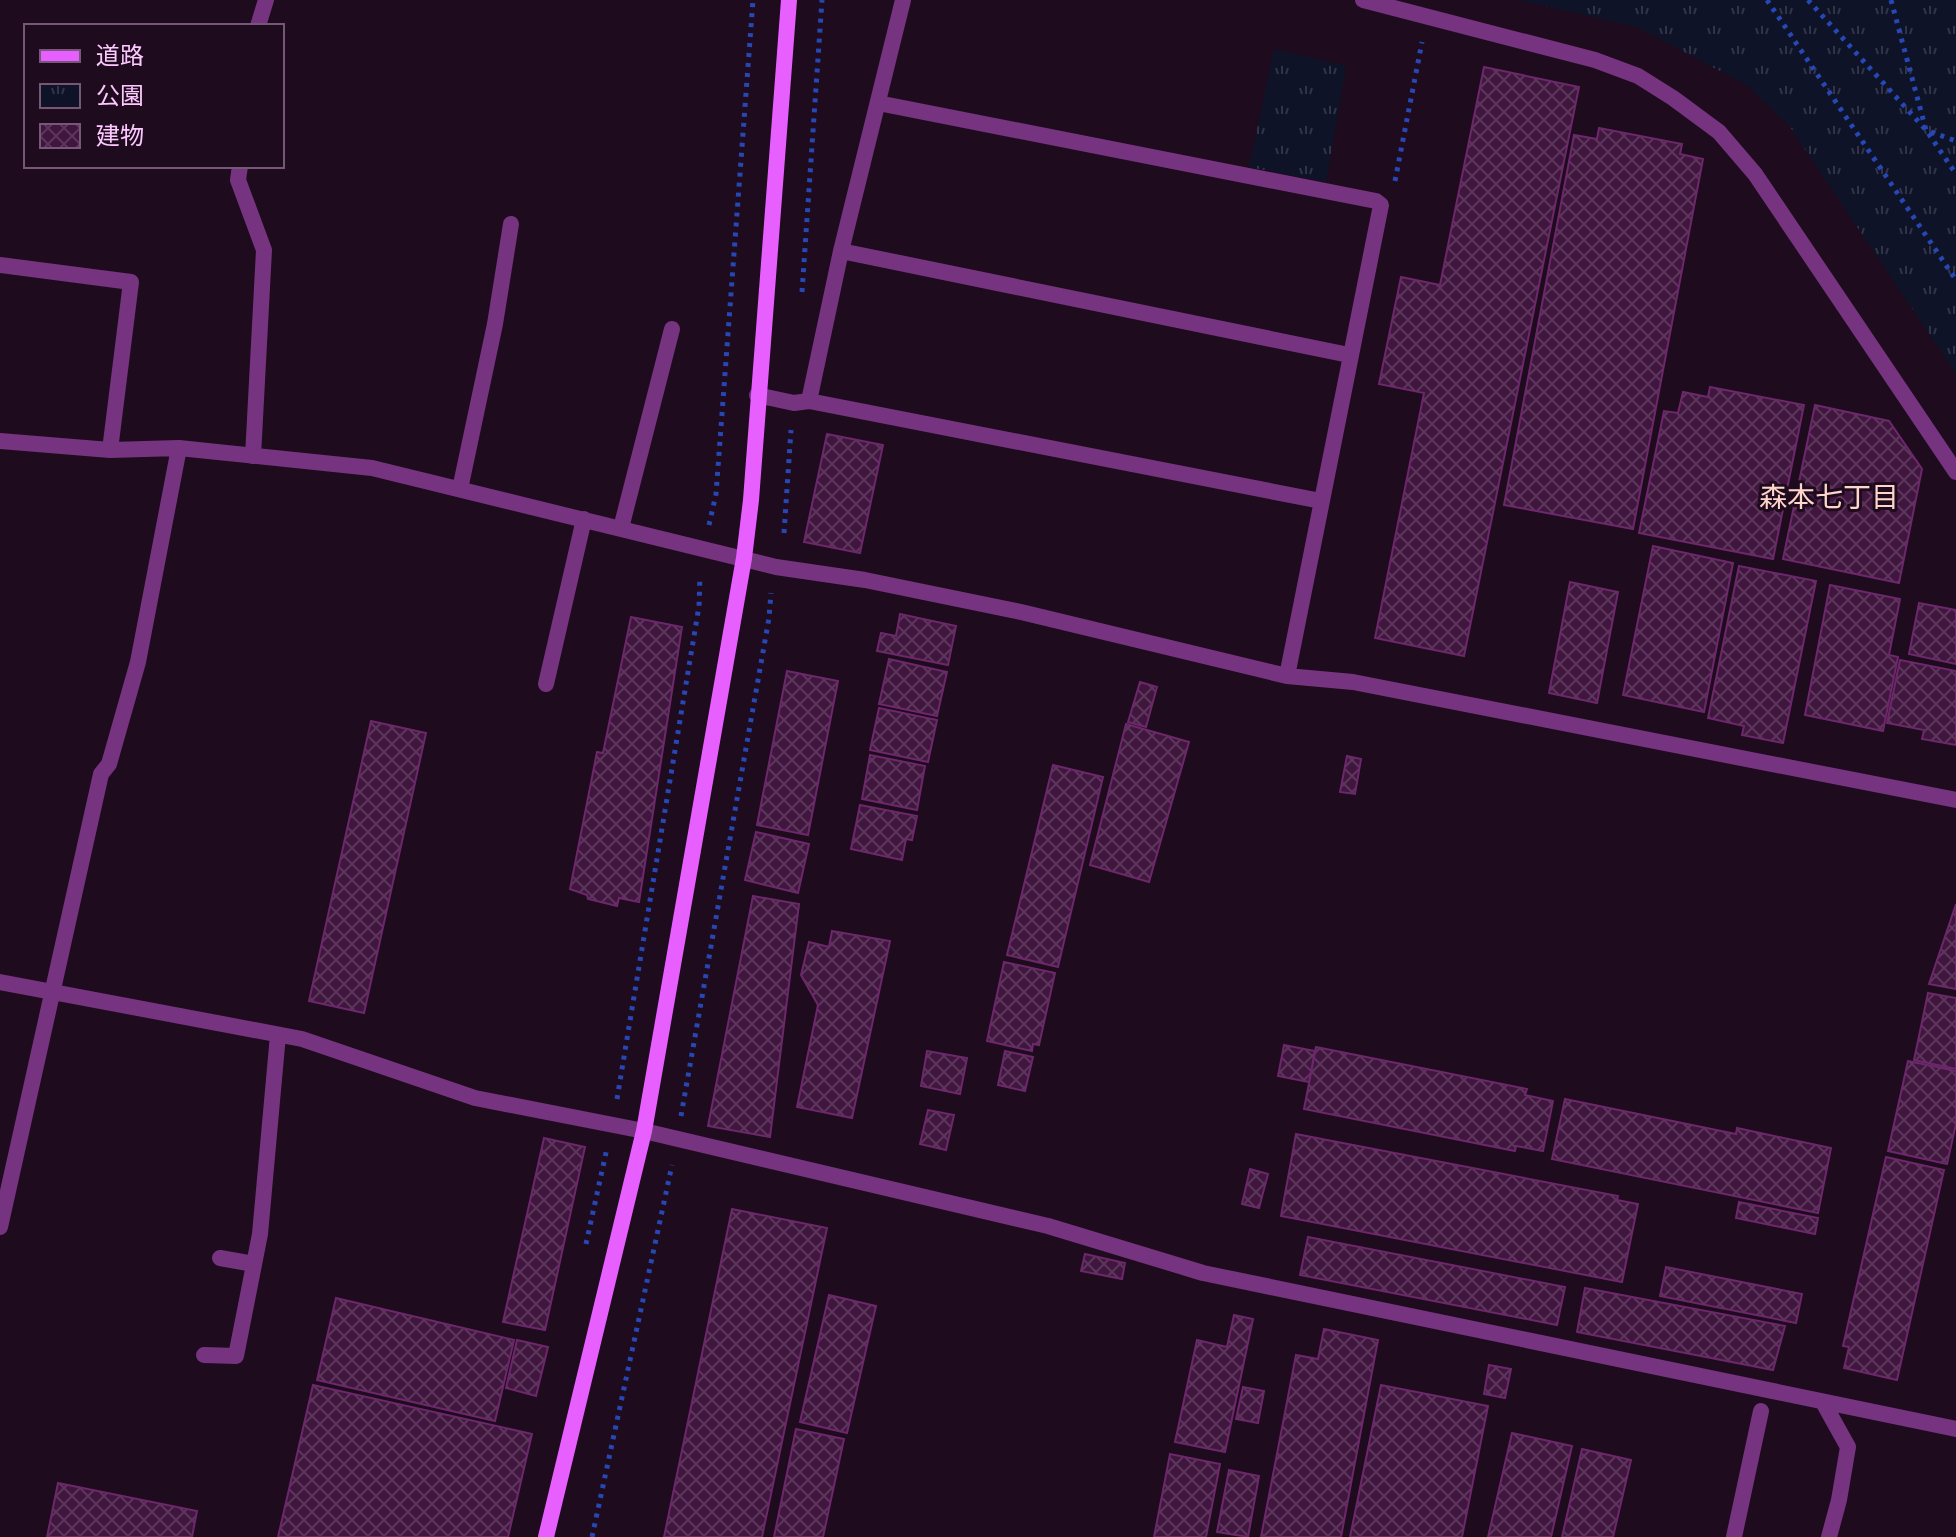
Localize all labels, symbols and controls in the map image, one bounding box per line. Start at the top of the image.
legend [24,24,284,168]
text: 道路 [96,38,144,71]
text: 公園 [96,78,144,111]
text: 建物 [96,118,144,151]
district label: 森本七丁目 [1759,477,1899,515]

